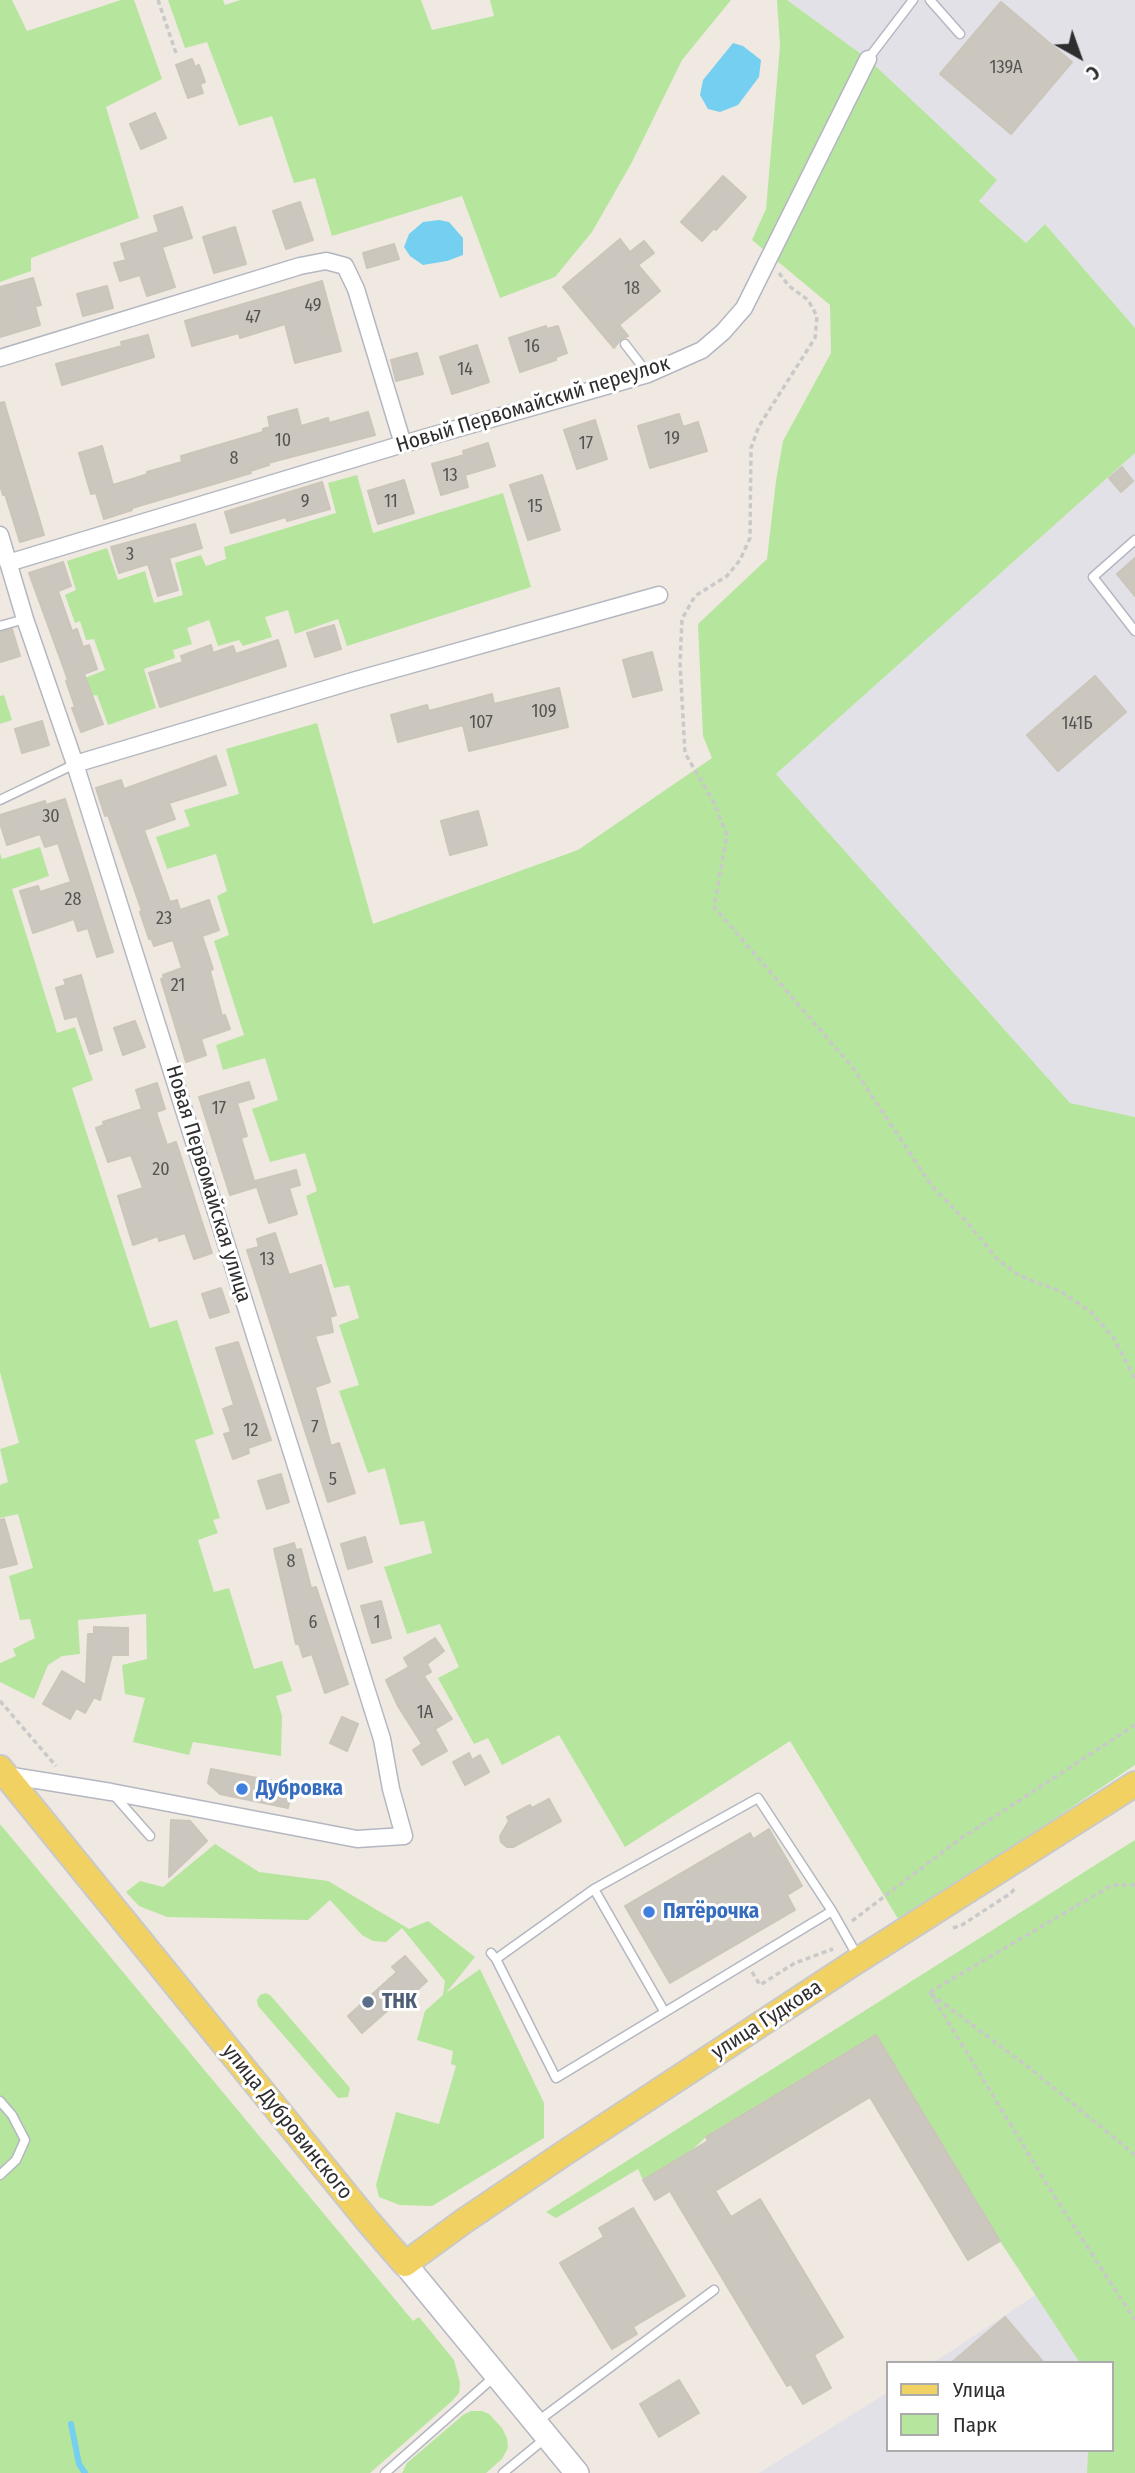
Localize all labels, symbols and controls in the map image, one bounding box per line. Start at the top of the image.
north arrow [1044,21,1114,91]
house number: 139А [990,57,1022,79]
text: С [1082,60,1104,84]
house number: 18 [624,278,640,300]
house number: 49 [304,295,322,317]
house number: 47 [245,307,261,329]
house number: 16 [524,336,540,358]
street label: Новый Первомайский переулок [393,351,673,459]
house number: 14 [457,359,473,381]
house number: 19 [664,428,680,450]
house number: 10 [275,430,291,452]
house number: 17 [579,433,593,455]
house number: 8 [230,448,238,470]
house number: 13 [442,465,458,487]
house number: 9 [301,491,309,513]
house number: 11 [384,491,398,513]
house number: 15 [527,496,543,518]
house number: 3 [126,544,134,566]
house number: 109 [531,701,557,723]
house number: 107 [469,712,493,734]
house number: 141Б [1061,713,1093,735]
house number: 30 [42,806,60,828]
house number: 28 [65,889,81,911]
house number: 23 [156,908,172,930]
house number: 21 [171,975,185,997]
street label: Новая Первомайская улица [160,1062,256,1306]
house number: 17 [212,1098,226,1120]
house number: 20 [152,1159,170,1181]
house number: 13 [259,1249,275,1271]
house number: 7 [311,1417,319,1439]
house number: 12 [244,1420,258,1442]
house number: 5 [329,1469,337,1491]
house number: 8 [287,1551,295,1573]
house number: 6 [309,1612,317,1634]
house number: 1 [373,1612,381,1634]
house number: 1А [417,1702,433,1724]
place label: Дубровка [256,1776,343,1802]
marker: Дубровка [234,1781,250,1797]
place label: Пятёрочка [663,1899,759,1925]
marker: Пятёрочка [641,1904,657,1920]
street label: улица Гудкова [707,1975,827,2065]
place label: ТНК [382,1989,417,2015]
marker: ТНК [360,1994,376,2010]
street label: улица Дубровинского [216,2039,358,2205]
legend [886,2361,1114,2452]
text: Улица [953,2377,1006,2403]
text: Парк [953,2412,997,2438]

